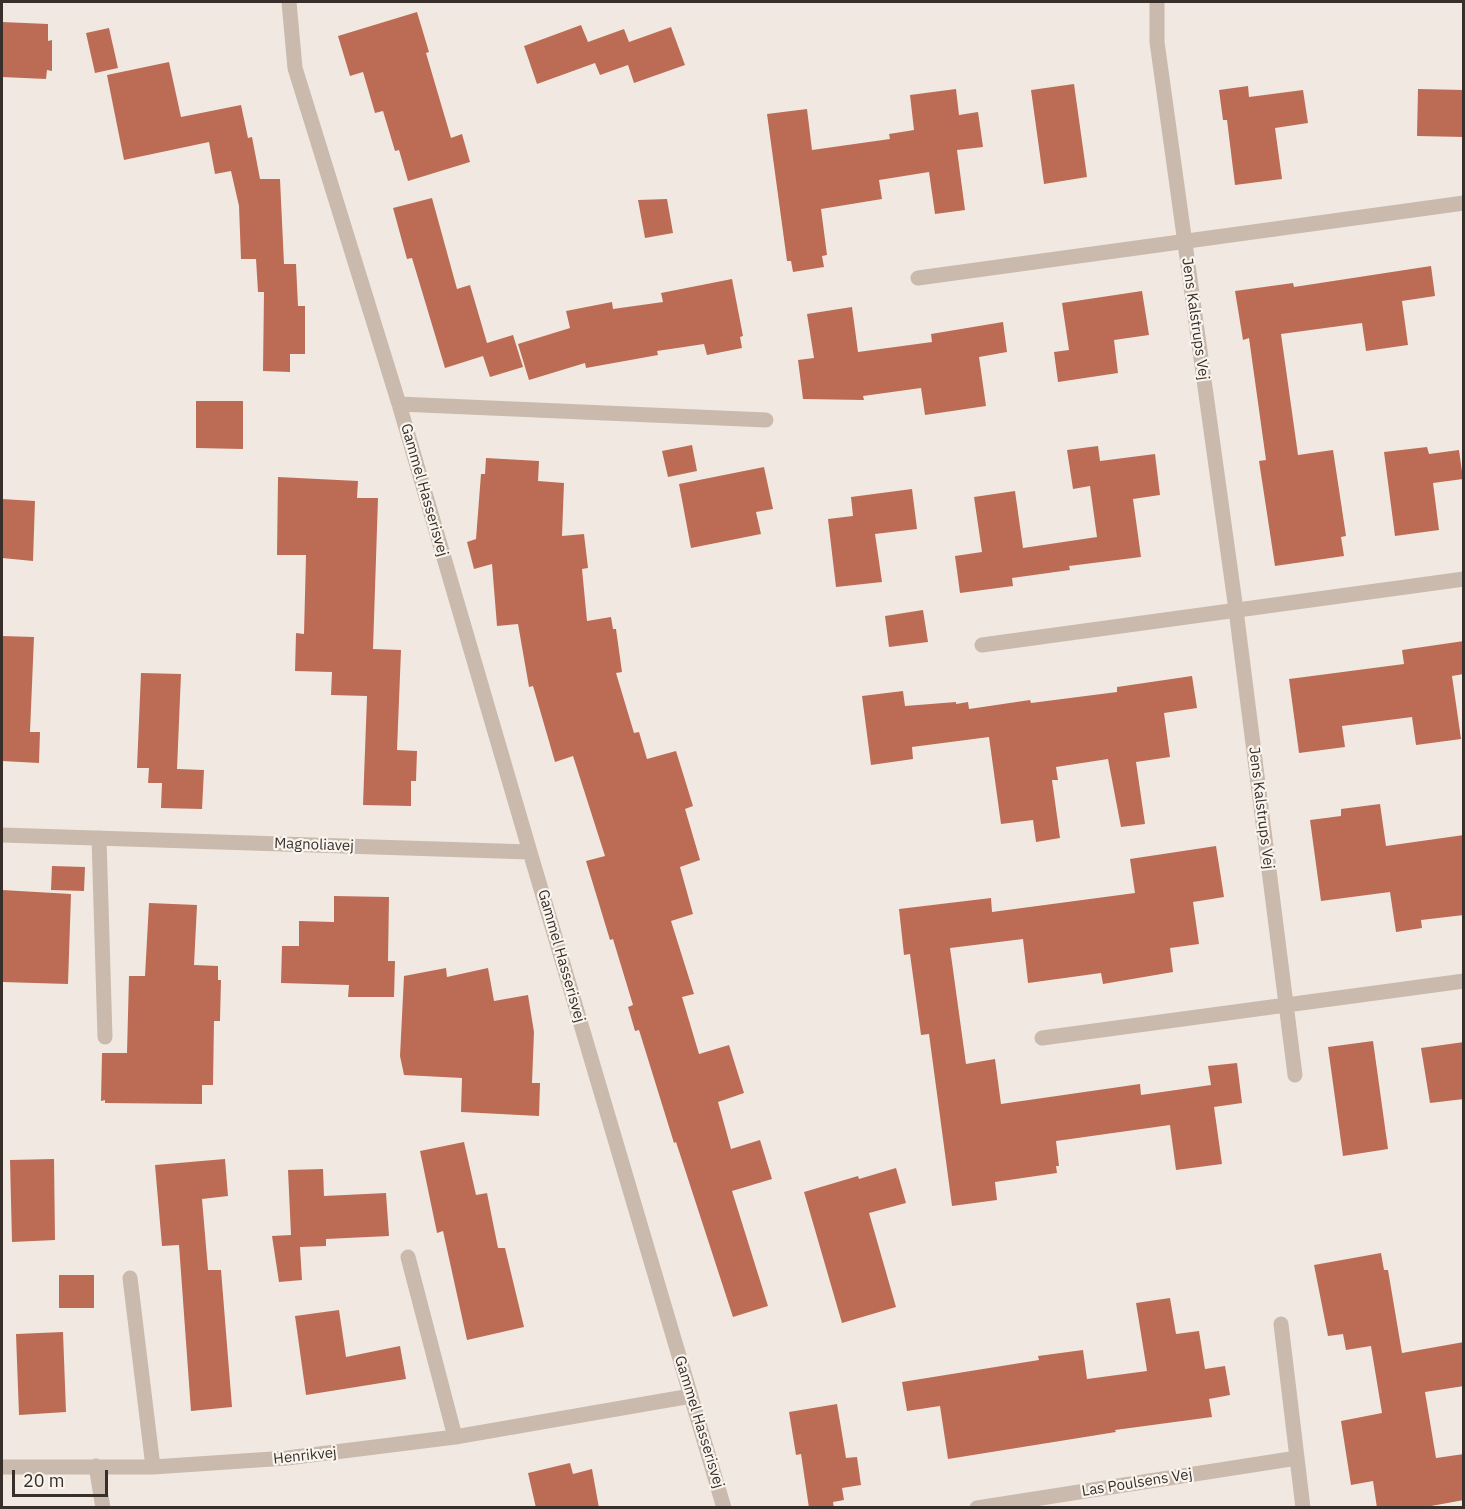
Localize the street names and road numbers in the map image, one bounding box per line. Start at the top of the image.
street label: Jens Kalstrups Vej [1178,257,1212,381]
street label: Gammel Hasserisvej [396,421,452,559]
street label: Jens Kalstrups Vej [1245,746,1277,870]
street label: Magnoliavej [274,835,354,855]
street label: Gammel Hasserisvej [533,887,589,1025]
street label: Gammel Hasserisvej [670,1354,728,1490]
street label: Henrikvej [272,1444,338,1468]
street label: Las Poulsens Vej [1080,1465,1194,1501]

